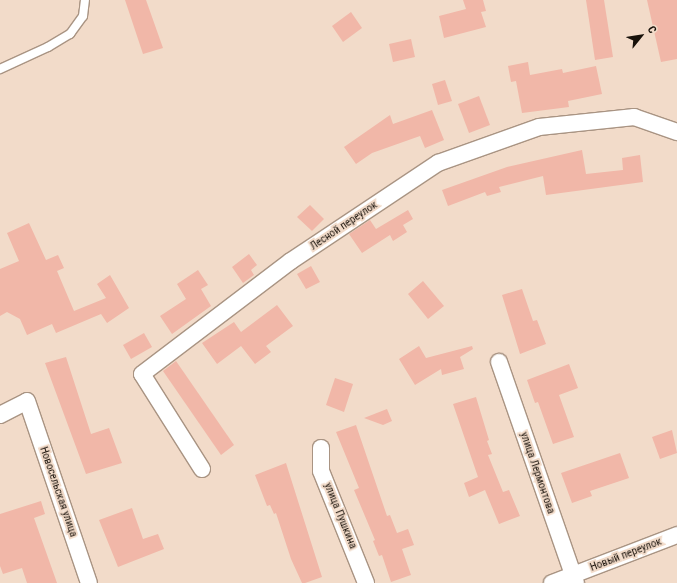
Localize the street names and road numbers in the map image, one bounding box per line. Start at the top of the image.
street label: Лесной переулок [308,199,380,253]
street label: улица Лермонтова [517,430,557,516]
street label: Новосельская улица [36,445,80,539]
street label: улица Пушкина [321,481,359,551]
street label: Новый переулок [588,535,664,575]

